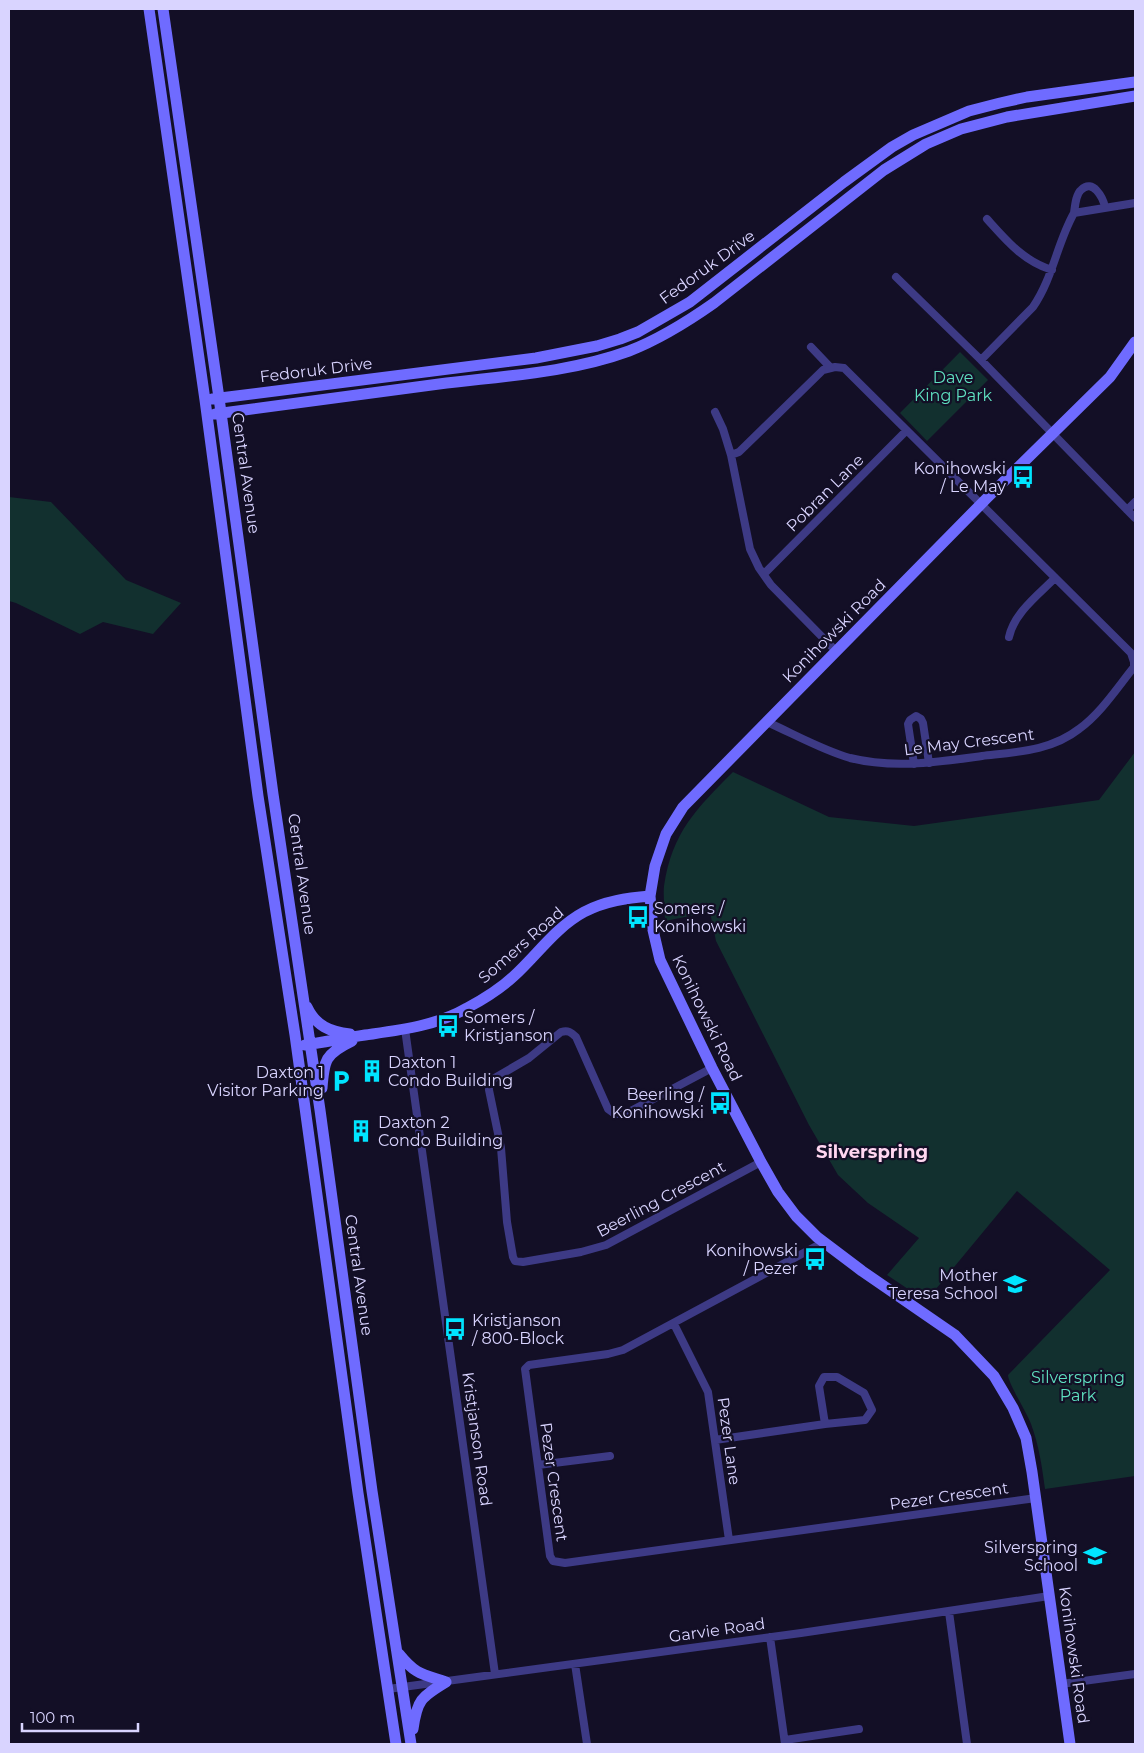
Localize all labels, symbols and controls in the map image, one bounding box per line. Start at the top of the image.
street label: Fedoruk Drive [656,226,758,308]
street label: Fedoruk Drive [259,354,373,386]
park label: Dave King Park [914,368,993,405]
street label: Central Avenue [228,411,264,535]
street label: Pobran Lane [782,450,868,536]
place label: Konihowski / Le May [914,459,1006,496]
bus stop icon: Konihowski / Le May [1010,464,1036,490]
street label: Konihowski Road [778,575,890,687]
street label: Le May Crescent [903,725,1036,759]
street label: Central Avenue [284,812,320,936]
place label: Somers / Konihowski [654,899,746,936]
street label: Somers Road [474,903,568,987]
bus stop icon: Somers / Konihowski [625,904,651,930]
street label: Konihowski Road [668,952,746,1084]
place label: Somers / Kristjanson [464,1008,553,1045]
bus stop icon: Somers / Kristjanson [435,1013,461,1039]
place label: Daxton 1 Condo Building [388,1053,513,1090]
building icon: Daxton 1 Condo Building [359,1058,385,1084]
place label: Daxton 1 Visitor Parking [207,1063,324,1100]
parking icon: Daxton 1 Visitor Parking [328,1068,354,1094]
place label: Beerling / Konihowski [612,1085,705,1122]
bus stop icon: Beerling / Konihowski [707,1090,733,1116]
place label: Daxton 2 Condo Building [378,1113,503,1150]
building icon: Daxton 2 Condo Building [348,1118,374,1144]
district label: Silverspring [816,1141,928,1163]
street label: Beerling Crescent [593,1157,729,1241]
street label: Central Avenue [341,1213,377,1337]
place label: Konihowski / Pezer [706,1241,798,1278]
bus stop icon: Konihowski / Pezer [802,1246,828,1272]
place label: Mother Teresa School [889,1266,998,1303]
school or university icon: Mother Teresa School [1002,1271,1028,1297]
place label: Kristjanson / 800-Block [471,1311,564,1348]
bus stop icon: Kristjanson / 800-Block [442,1316,468,1342]
park label: Silverspring Park [1031,1368,1125,1405]
street label: Kristjanson Road [458,1371,496,1507]
street label: Pezer Lane [713,1396,745,1486]
street label: Pezer Crescent [536,1421,572,1543]
street label: Pezer Crescent [888,1478,1010,1514]
place label: Silverspring School [984,1538,1078,1575]
school or university icon: Silverspring School [1082,1543,1108,1569]
street label: Konihowski Road [1055,1585,1093,1725]
street label: Garvie Road [668,1614,766,1646]
scale bar [22,1700,139,1732]
text: 100 m [30,1708,75,1727]

